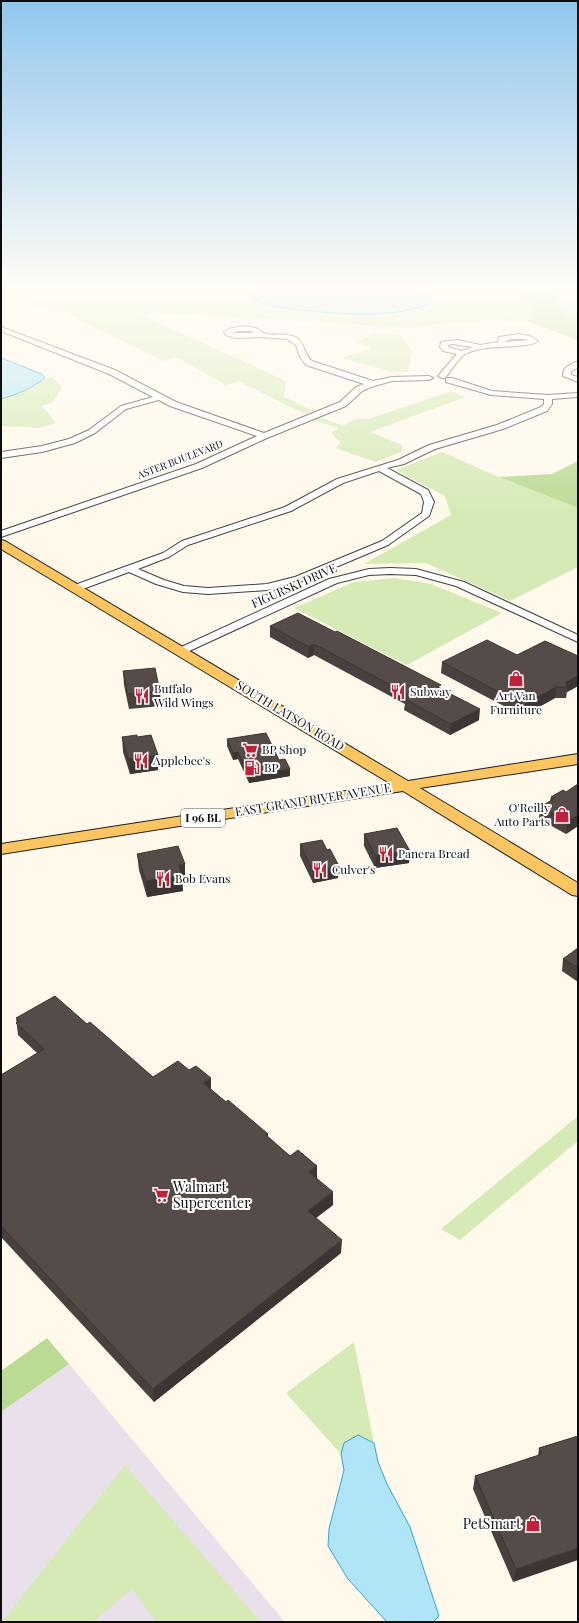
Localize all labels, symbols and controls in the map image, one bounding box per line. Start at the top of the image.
street label: ASTER BOULEVARD [134,436,225,482]
street label: FIGURSKI DRIVE [248,559,339,611]
shop icon: Art Van Furniture [507,670,525,688]
street label: SOUTH LATSON ROAD [233,676,348,754]
place label: Buffalo Wild Wings [153,680,214,710]
restaurant icon: Subway [389,683,407,701]
place label: Subway [410,683,451,699]
restaurant icon: Buffalo Wild Wings [133,687,151,705]
place label: Art Van Furniture [490,687,542,717]
supermarket icon: BP Shop [241,741,259,759]
place label: BP Shop [262,741,306,757]
restaurant icon: Applebee's [132,752,150,770]
place label: Applebee's [152,752,210,768]
fuel station icon: BP [243,759,261,777]
place label: BP [264,759,278,775]
street label: EAST GRAND RIVER AVENUE [234,779,392,819]
place label: O'Reilly Auto Parts [493,799,550,829]
shop icon: O'Reilly Auto Parts [553,806,571,824]
road number: I 96 BL [181,809,225,827]
restaurant icon: Panera Bread [377,845,395,863]
place label: Panera Bread [398,845,470,861]
restaurant icon: Culver's [311,861,329,879]
place label: Culver's [332,861,375,877]
restaurant icon: Bob Evans [154,870,172,888]
place label: Bob Evans [175,870,230,886]
place label: Walmart Supercenter [172,1177,251,1212]
supermarket icon: Walmart Supercenter [152,1186,170,1204]
place label: PetSmart [463,1514,522,1533]
shop icon: PetSmart [524,1515,542,1533]

